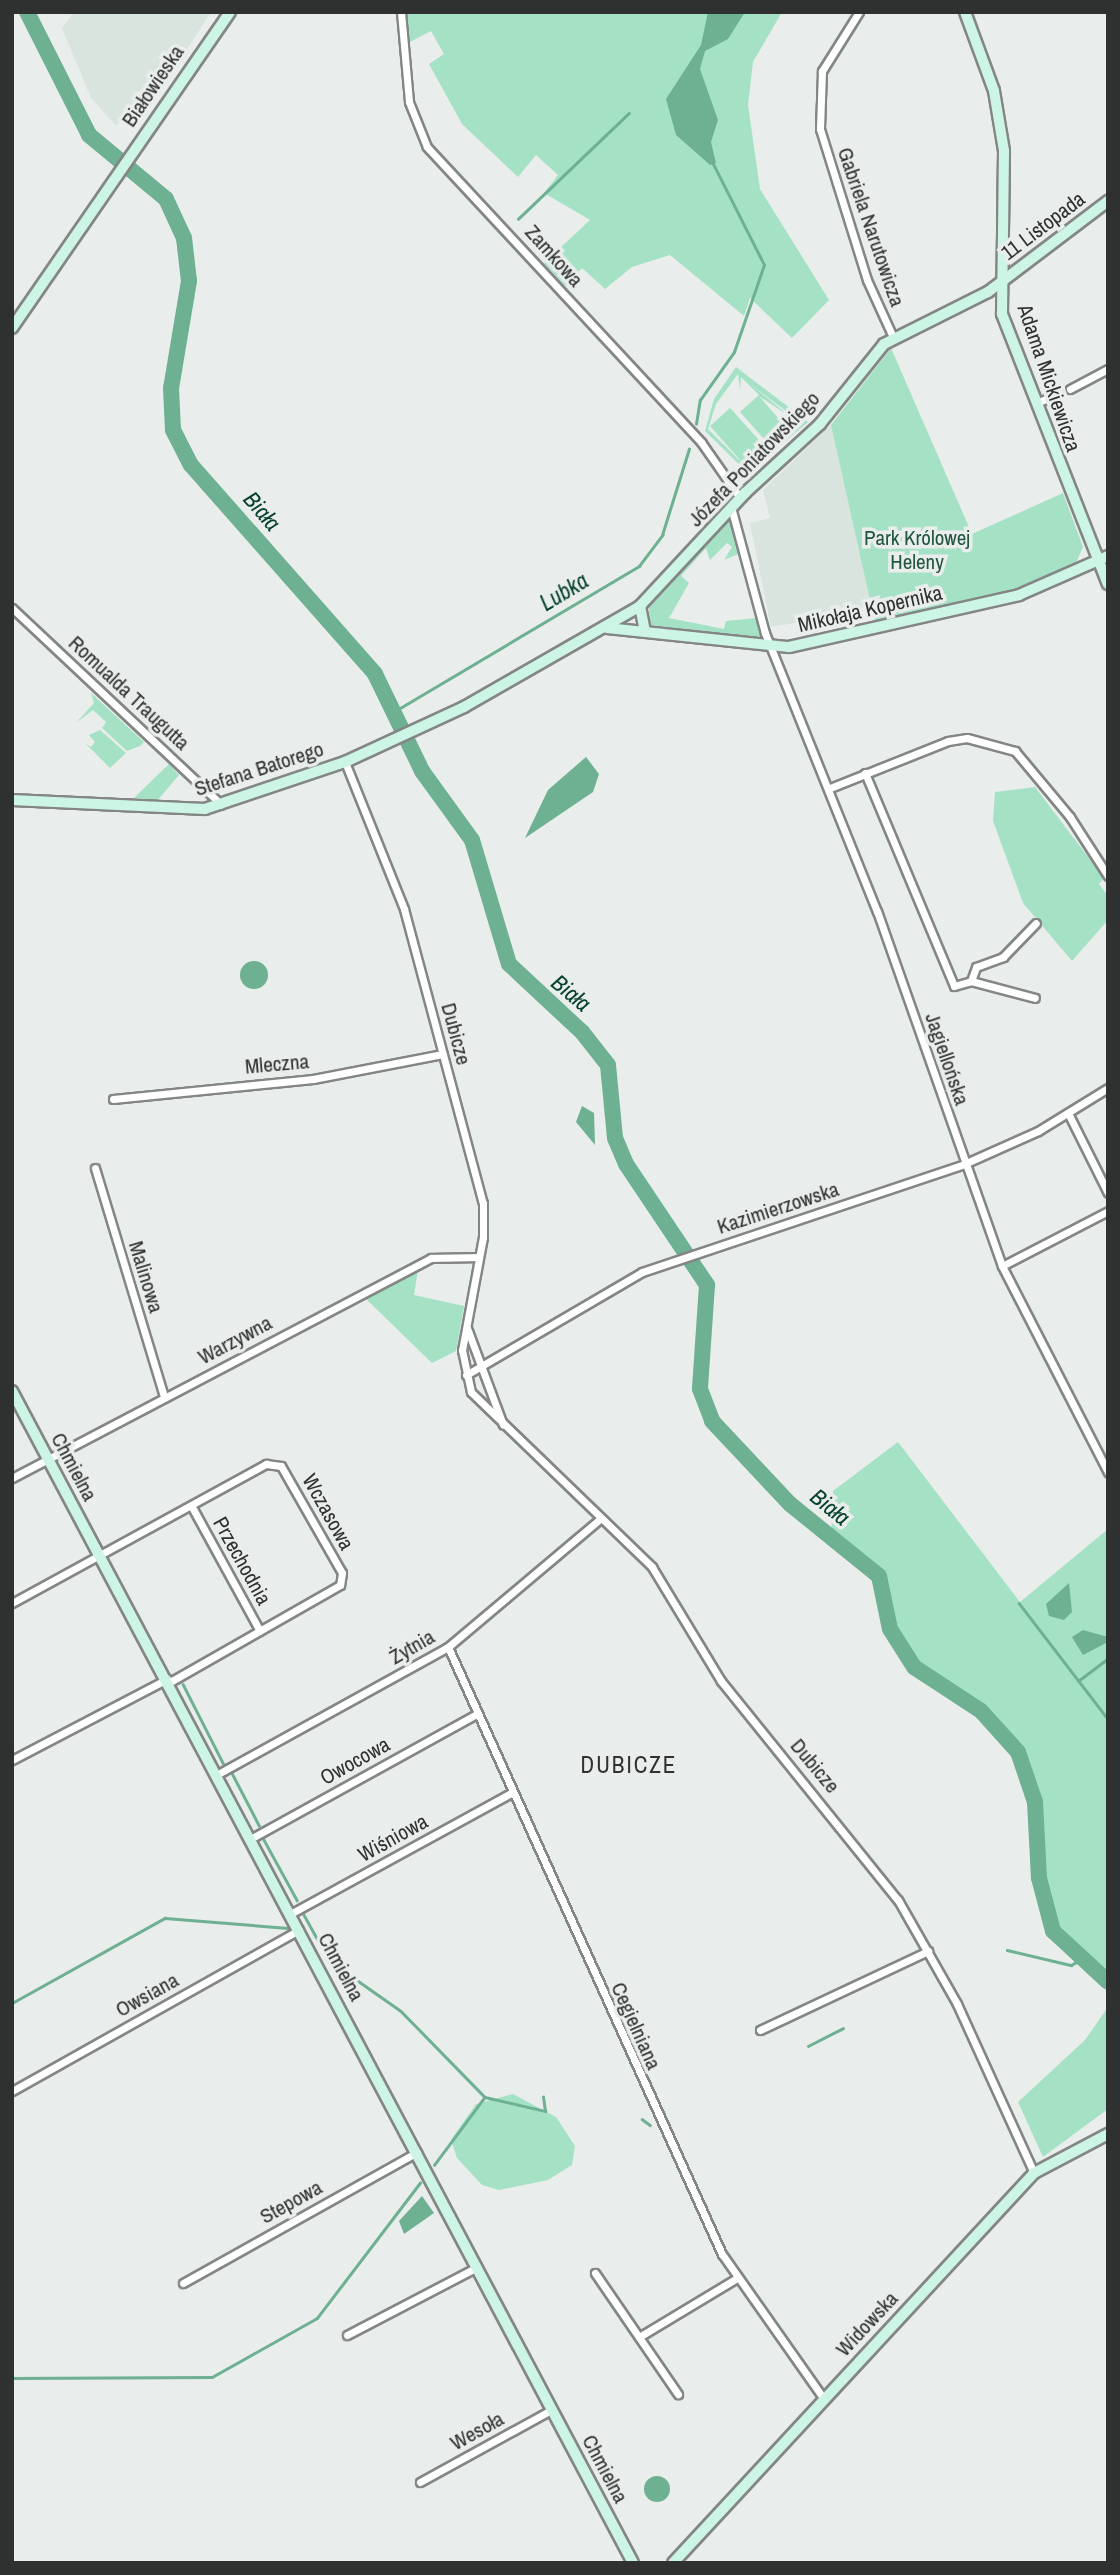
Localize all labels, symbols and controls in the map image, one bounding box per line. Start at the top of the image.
street label: Białowieska [117,40,189,132]
street label: Gabriela Narutowicza [832,144,910,310]
street label: 11 Listopada [996,186,1090,266]
street label: Zamkowa [520,220,588,292]
street label: Adama Mickiewicza [1012,301,1086,455]
street label: Józefa Poniatowskiego [683,386,825,532]
water label: Biała [237,486,287,536]
park label: Park Królowej Heleny [864,525,970,575]
water label: Lubka [535,567,593,617]
street label: Mikołaja Kopernika [795,580,945,638]
street label: Romualda Traugutta [63,630,195,756]
street label: Stefana Batorego [191,736,327,802]
water label: Biała [546,969,596,1017]
street label: Dubicze [436,1000,476,1068]
street label: Jagiellońska [920,1010,974,1108]
street label: Mleczna [244,1049,310,1079]
street label: Kazimierzowska [714,1176,842,1240]
street label: Malinowa [123,1238,169,1316]
street label: Warzywna [194,1310,276,1370]
street label: Chmielna [46,1429,102,1505]
street label: Wczasowa [297,1470,359,1554]
water label: Biała [805,1483,855,1531]
street label: Przechodnia [208,1513,276,1609]
street label: Żytnia [385,1624,439,1670]
street label: Owocowa [316,1732,394,1790]
street label: Dubicze [785,1734,845,1798]
district label: DUBICZE [581,1751,677,1779]
street label: Wiśniowa [354,1809,432,1867]
street label: Chmielna [313,1929,369,2005]
street label: Owsiana [111,1968,183,2022]
street label: Cegielniana [606,1978,666,2074]
street label: Stepowa [256,2175,326,2229]
street label: Widowska [831,2286,903,2362]
street label: Wesoła [446,2406,508,2456]
street label: Chmielna [577,2431,633,2507]

